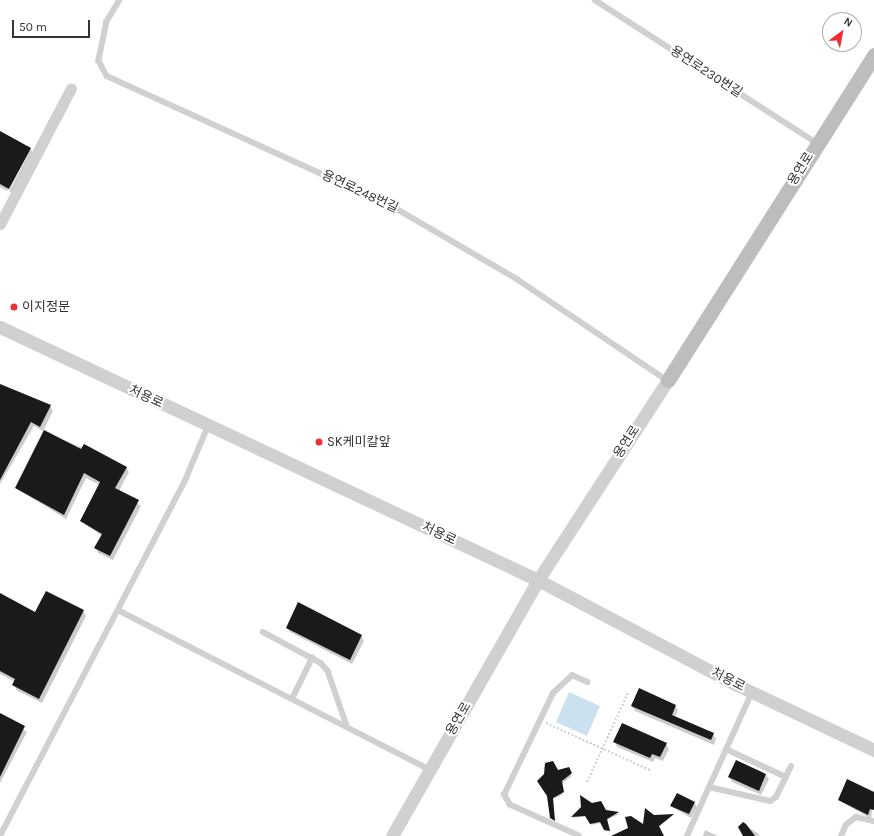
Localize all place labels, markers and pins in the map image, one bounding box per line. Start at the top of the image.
place label: 이지정문 [22,299,70,315]
marker: 이지정문 [9,302,19,312]
place label: SK케미칼앞 [327,434,391,450]
marker: SK케미칼앞 [314,437,324,447]

